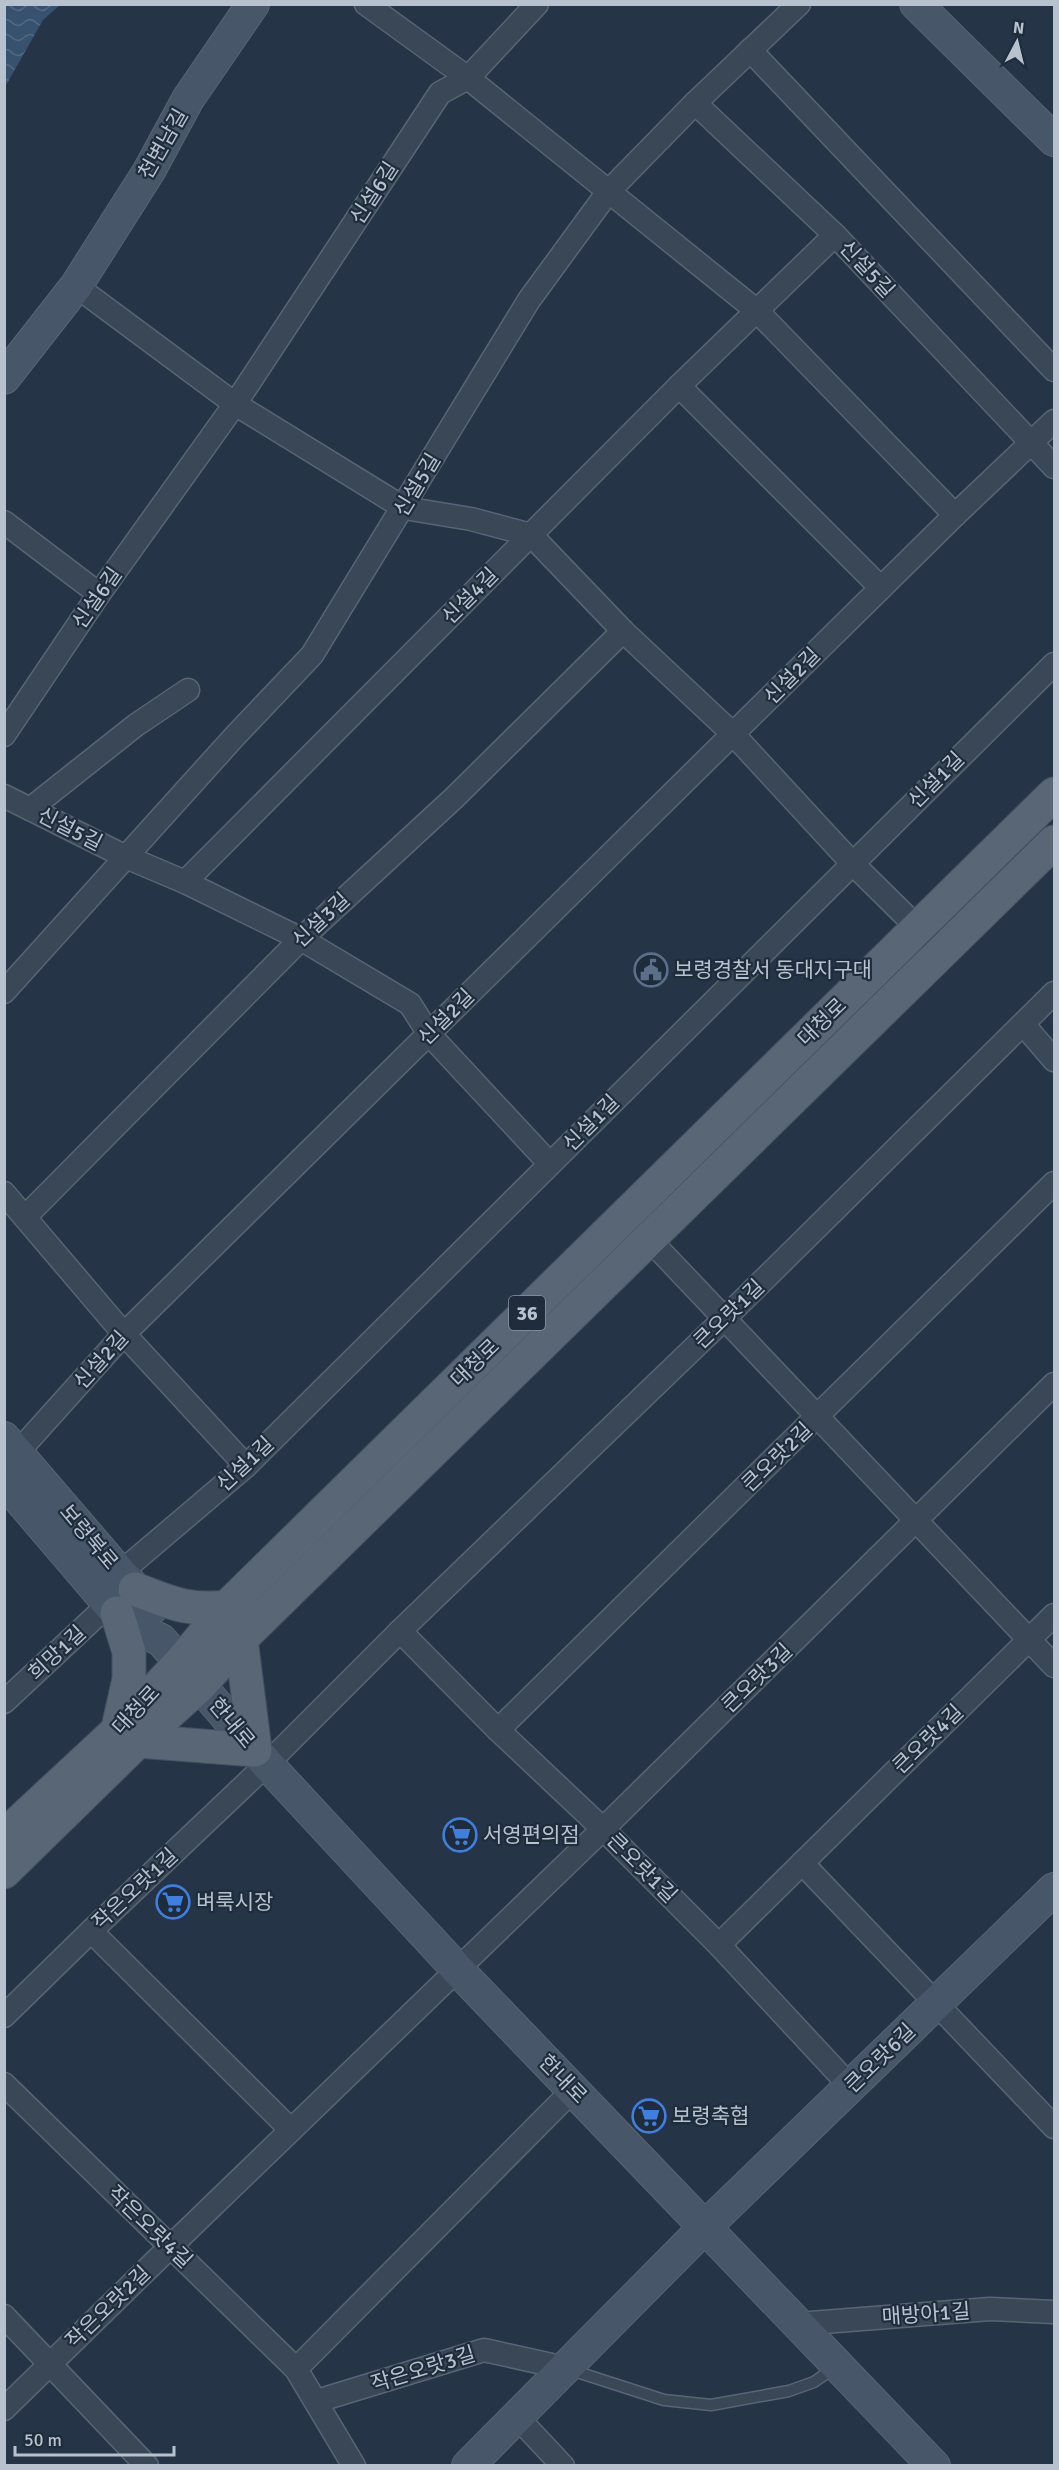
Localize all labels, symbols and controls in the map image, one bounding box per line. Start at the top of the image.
north arrow [987,12,1047,72]
text: N [1012,18,1025,39]
street label: 천변남길 [132,104,194,184]
street label: 신설6길 [344,157,404,229]
street label: 신설5길 [834,235,900,303]
street label: 신설5길 [388,449,446,521]
street label: 신설6길 [66,562,128,634]
street label: 신설4길 [436,562,504,630]
street label: 신설2길 [758,642,826,710]
street label: 신설1길 [902,746,970,814]
street label: 신설5길 [33,802,107,856]
street label: 신설3길 [287,887,355,953]
public building icon: 보령경찰서 동대지구대 [633,952,669,988]
place label: 보령경찰서 동대지구대 [674,957,872,983]
street label: 신설2길 [412,983,480,1051]
street label: 대청로 [792,993,852,1051]
street label: 신설1길 [557,1089,625,1157]
street label: 큰오랏1길 [688,1274,770,1354]
road number: 36 [509,1296,545,1330]
street label: 신설2길 [68,1326,134,1394]
street label: 대청로 [445,1334,505,1392]
street label: 큰오랏2길 [736,1417,818,1497]
street label: 신설1길 [211,1431,279,1497]
street label: 보령북로 [54,1499,124,1575]
street label: 희망1길 [23,1620,91,1686]
street label: 큰오랏3길 [716,1638,798,1718]
street label: 대청로 [107,1680,165,1740]
street label: 한내로 [203,1692,261,1754]
street label: 큰오랏4길 [887,1699,969,1779]
supermarket icon: 서영편의점 [442,1817,478,1853]
place label: 서영편의점 [483,1822,580,1848]
street label: 큰오랏1길 [601,1827,683,1909]
street label: 작은오랏1길 [87,1843,183,1935]
supermarket icon: 벼룩시장 [155,1884,191,1920]
place label: 벼룩시장 [196,1889,273,1915]
street label: 큰오랏6길 [839,2018,921,2098]
street label: 한내로 [534,2049,592,2109]
supermarket icon: 보령축협 [631,2098,667,2134]
place label: 보령축협 [672,2103,749,2129]
street label: 작은오랏4길 [102,2180,198,2274]
street label: 작은오랏2길 [60,2260,156,2354]
street label: 매방아1길 [881,2298,971,2330]
street label: 작은오랏3길 [368,2341,478,2397]
scale bar [15,2419,174,2457]
text: 50 m [24,2429,62,2451]

